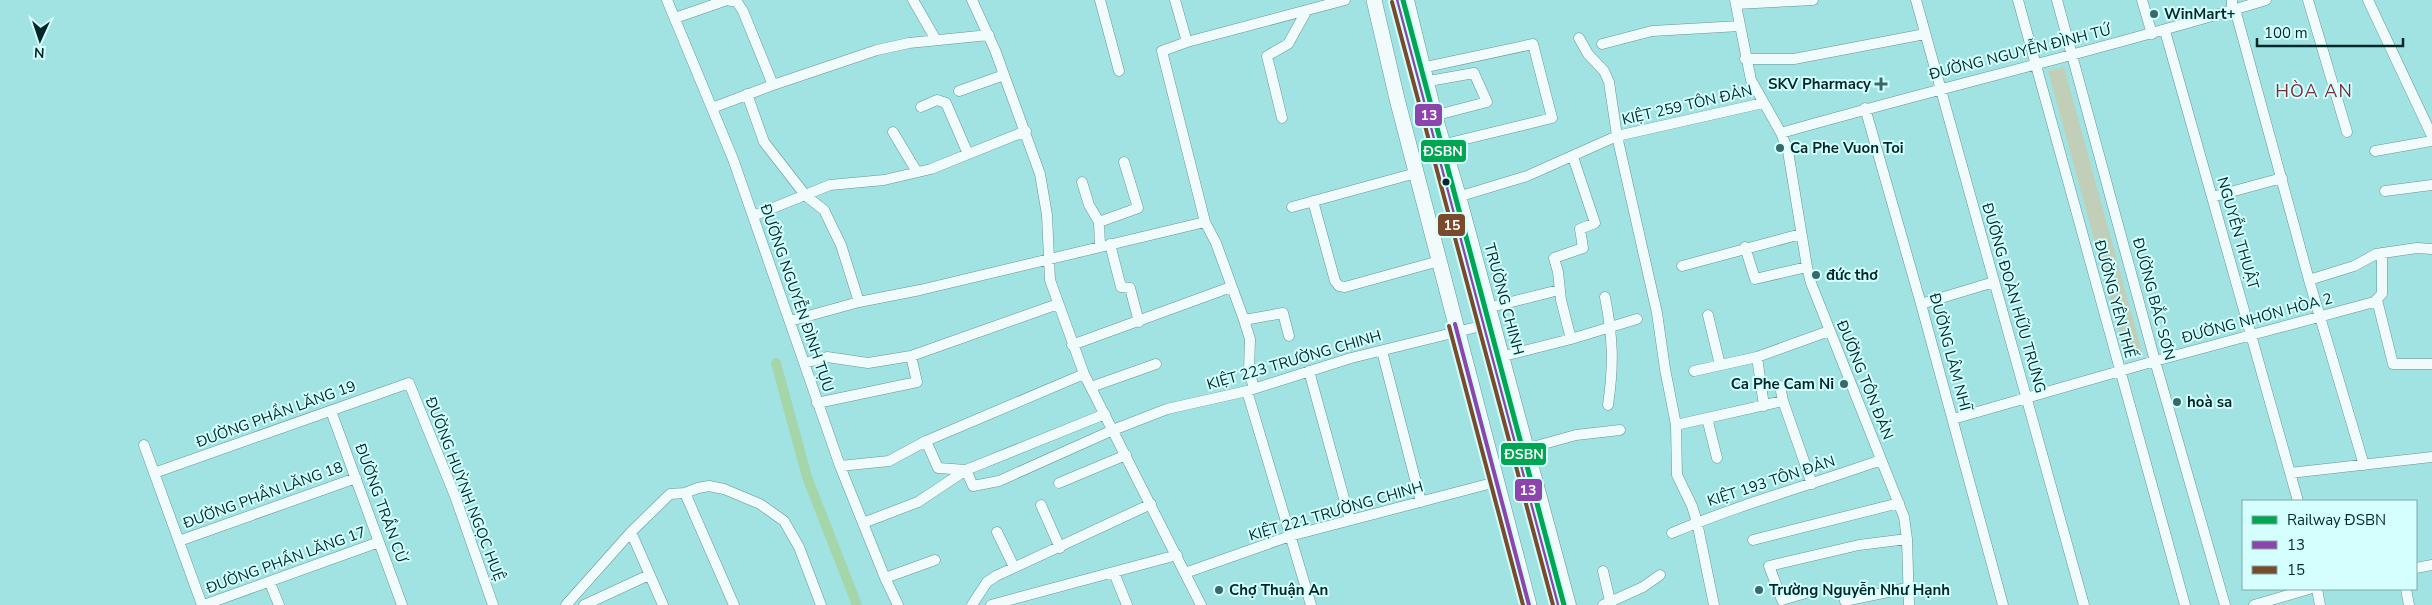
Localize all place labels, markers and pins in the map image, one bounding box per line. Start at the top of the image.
place label: WinMart+ [2164,4,2236,24]
marker: WinMart+ [2148,8,2160,20]
place label: SKV Pharmacy [1768,74,1871,94]
marker: SKV Pharmacy [1875,78,1887,90]
place label: Ca Phe Vuon Toi [1790,138,1904,158]
marker: Ca Phe Vuon Toi [1774,142,1786,154]
unlabelled marker [1441,177,1451,187]
place label: đức thơ [1826,265,1878,285]
marker: đức thơ [1810,269,1822,281]
place label: Ca Phe Cam Ni [1731,374,1834,394]
marker: Ca Phe Cam Ni [1838,378,1850,390]
place label: hoà sa [2187,392,2232,412]
marker: hoà sa [2171,396,2183,408]
place label: Chợ Thuận An [1229,580,1328,600]
place label: Trường Nguyễn Như Hạnh [1769,580,1950,600]
marker: Chợ Thuận An [1213,584,1225,596]
marker: Trường Nguyễn Như Hạnh [1753,584,1765,596]

